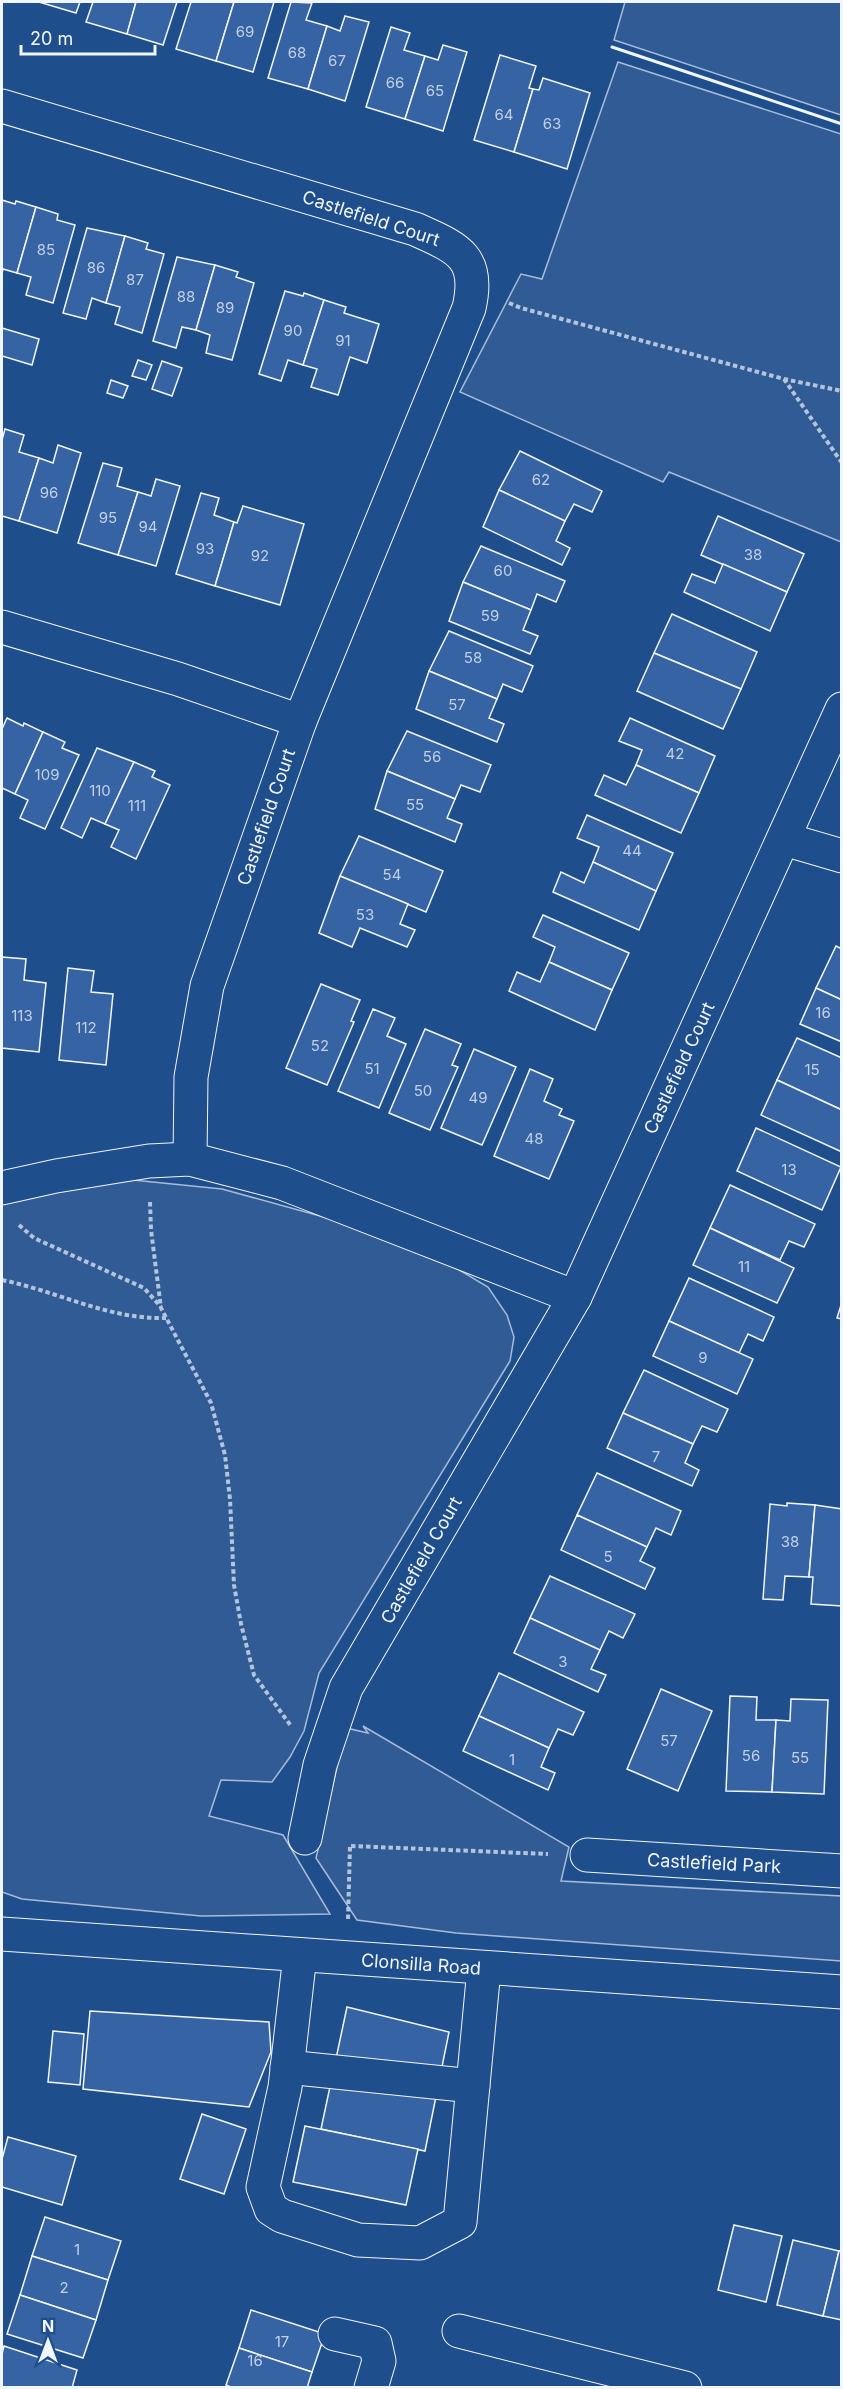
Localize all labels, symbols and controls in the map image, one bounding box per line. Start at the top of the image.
scale bar [21,18,154,56]
house number: 69 [236,22,254,41]
text: 20 m [30,28,73,49]
house number: 68 [288,43,306,62]
house number: 67 [328,51,346,70]
house number: 66 [386,73,404,92]
house number: 65 [426,81,444,100]
house number: 64 [495,105,514,124]
house number: 63 [543,114,561,133]
street label: Castlefield Court [300,186,442,250]
house number: 85 [37,240,55,259]
house number: 86 [87,258,105,277]
house number: 87 [126,270,144,289]
house number: 88 [177,287,195,306]
house number: 89 [216,298,234,317]
house number: 90 [284,321,302,340]
house number: 91 [335,331,351,350]
house number: 62 [532,470,550,489]
house number: 96 [40,483,58,502]
house number: 95 [99,508,117,527]
house number: 94 [139,517,158,536]
house number: 93 [196,539,214,558]
house number: 38 [744,545,762,564]
house number: 92 [251,546,269,565]
house number: 60 [494,561,512,580]
house number: 59 [481,606,499,625]
house number: 58 [464,648,482,667]
house number: 57 [448,695,466,714]
house number: 42 [666,744,684,763]
street label: Castlefield Court [233,746,299,888]
house number: 56 [423,747,441,766]
house number: 109 [35,765,59,784]
house number: 110 [89,781,111,800]
house number: 55 [406,795,424,814]
house number: 111 [128,796,146,815]
house number: 44 [622,841,642,860]
house number: 54 [383,865,401,884]
house number: 53 [356,905,374,924]
street label: Castlefield Court [639,999,719,1137]
house number: 16 [815,1003,831,1022]
house number: 113 [11,1006,33,1025]
house number: 112 [75,1018,97,1037]
house number: 52 [311,1036,329,1055]
house number: 51 [364,1059,380,1078]
house number: 15 [804,1060,820,1079]
house number: 50 [414,1081,432,1100]
house number: 49 [469,1088,488,1107]
house number: 48 [525,1129,543,1148]
house number: 13 [781,1160,797,1179]
house number: 11 [738,1257,750,1276]
house number: 9 [698,1348,708,1367]
house number: 7 [652,1447,660,1466]
street label: Castlefield Court [376,1493,466,1627]
house number: 38 [781,1532,799,1551]
house number: 5 [603,1547,613,1566]
house number: 3 [558,1652,568,1671]
house number: 57 [660,1731,678,1750]
house number: 56 [742,1746,760,1765]
house number: 55 [791,1748,809,1767]
house number: 1 [509,1750,515,1769]
street label: Castlefield Park [647,1849,782,1877]
street label: Clonsilla Road [360,1949,482,1979]
house number: 1 [74,2240,80,2259]
house number: 2 [59,2278,69,2297]
north arrow [18,2311,78,2371]
text: N [42,2316,54,2336]
house number: 17 [275,2332,289,2351]
house number: 16 [247,2351,263,2370]

